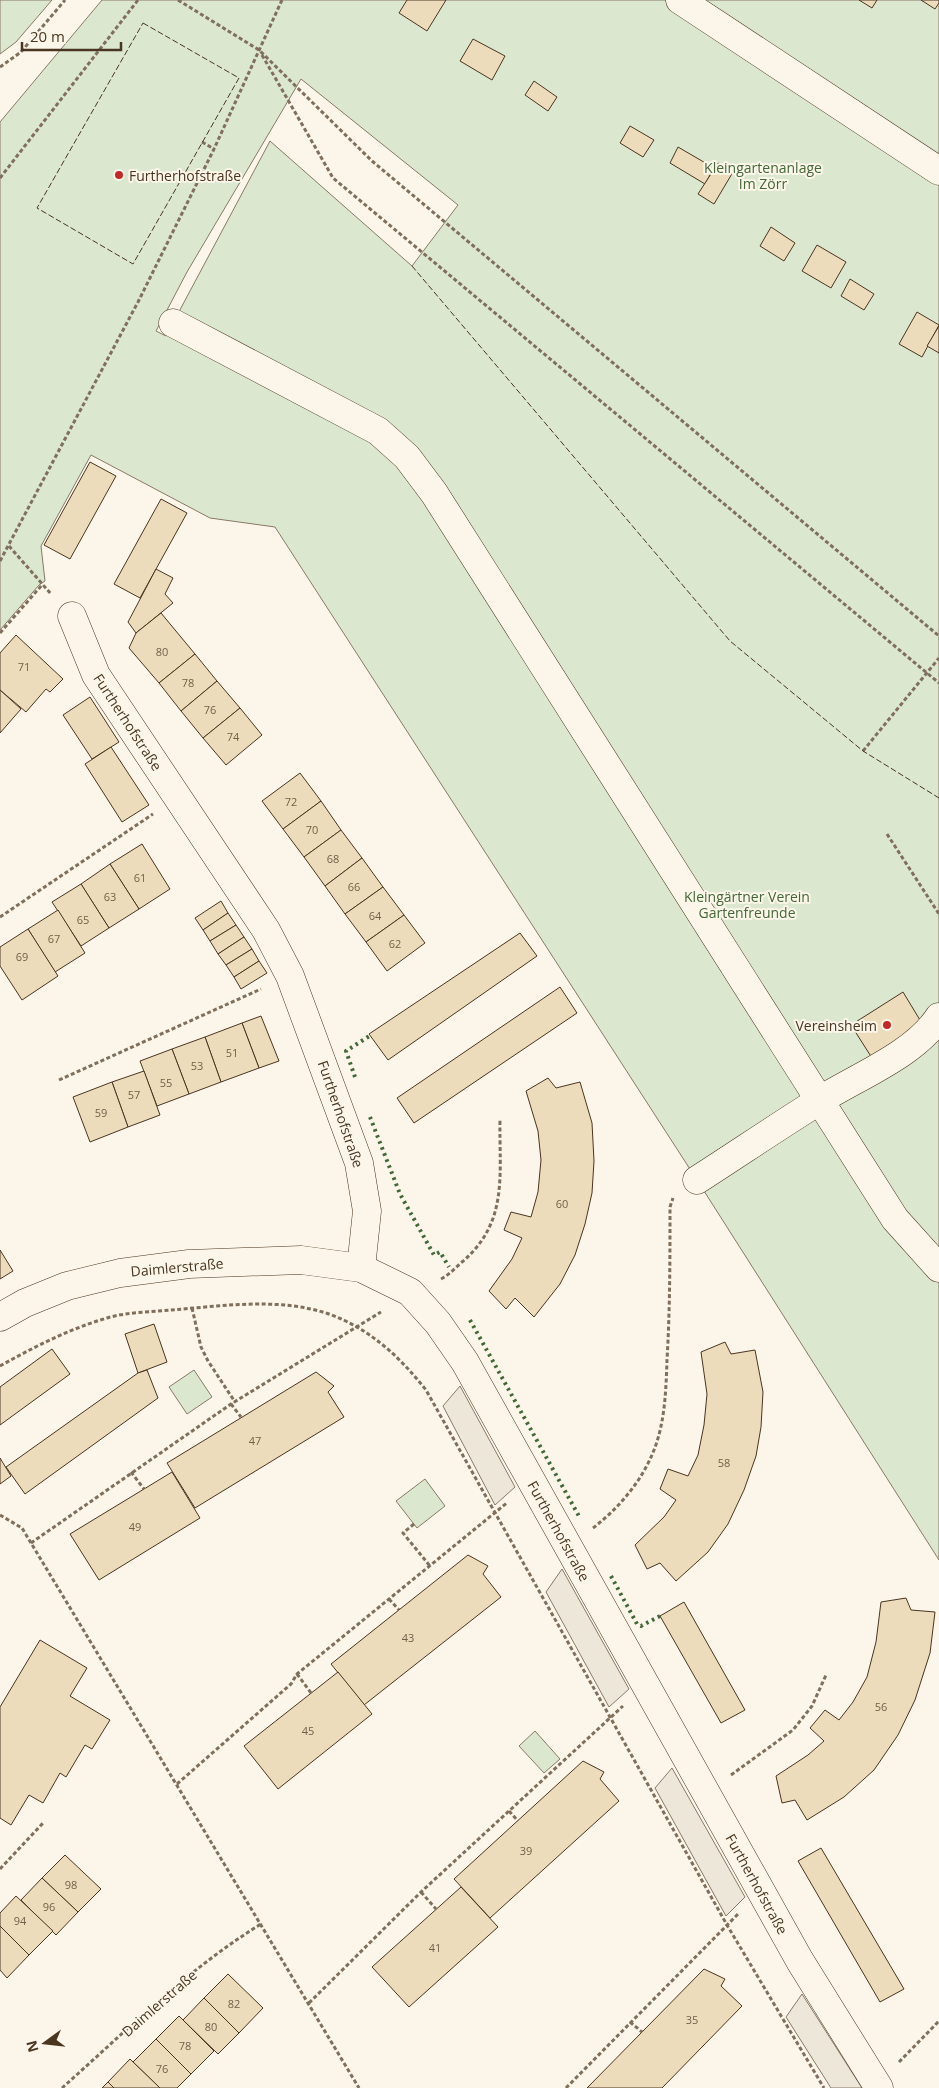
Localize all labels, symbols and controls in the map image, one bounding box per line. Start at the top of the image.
scale bar [22,20,121,52]
text: 20 m [30,26,65,46]
park label: Kleingartenanlage Im Zörr [704,158,822,193]
place label: Furtherhofstraße [129,166,241,185]
marker: Furtherhofstraße [113,169,125,181]
house number: 80 [156,644,168,659]
house number: 71 [18,659,30,674]
street label: Furtherhofstraße [89,670,167,774]
house number: 78 [182,675,194,690]
house number: 76 [204,702,216,717]
house number: 74 [227,729,240,744]
house number: 72 [285,794,297,809]
house number: 70 [306,822,318,837]
house number: 68 [327,851,339,866]
house number: 61 [134,870,146,885]
house number: 66 [348,879,360,894]
park label: Kleingärtner Verein Gartenfreunde [684,887,810,922]
house number: 63 [104,889,116,904]
house number: 64 [369,908,382,923]
house number: 65 [77,912,89,927]
house number: 67 [48,931,60,946]
house number: 62 [389,936,401,951]
house number: 69 [16,949,28,964]
place label: Vereinsheim [795,1016,877,1035]
marker: Vereinsheim [881,1019,893,1031]
house number: 51 [226,1045,238,1060]
house number: 53 [191,1058,203,1073]
street label: Furtherhofstraße [314,1058,368,1170]
house number: 55 [160,1075,172,1090]
house number: 57 [128,1087,140,1102]
house number: 59 [95,1105,107,1120]
house number: 60 [556,1196,568,1211]
street label: Daimlerstraße [130,1253,224,1281]
house number: 47 [249,1433,261,1448]
house number: 58 [718,1455,730,1470]
street label: Furtherhofstraße [524,1477,595,1585]
house number: 49 [129,1519,141,1534]
house number: 43 [402,1630,414,1645]
house number: 56 [875,1699,887,1714]
house number: 45 [302,1723,314,1738]
street label: Furtherhofstraße [722,1830,793,1938]
house number: 39 [520,1843,532,1858]
house number: 98 [65,1877,77,1892]
house number: 96 [43,1899,55,1914]
house number: 94 [14,1913,27,1928]
house number: 41 [429,1940,441,1955]
street label: Daimlerstraße [118,1965,201,2041]
house number: 82 [228,1996,240,2011]
house number: 35 [686,2012,698,2027]
north arrow [20,2018,70,2068]
house number: 80 [205,2019,217,2034]
house number: 78 [179,2038,191,2053]
text: N [21,2039,43,2054]
house number: 76 [156,2061,168,2076]

